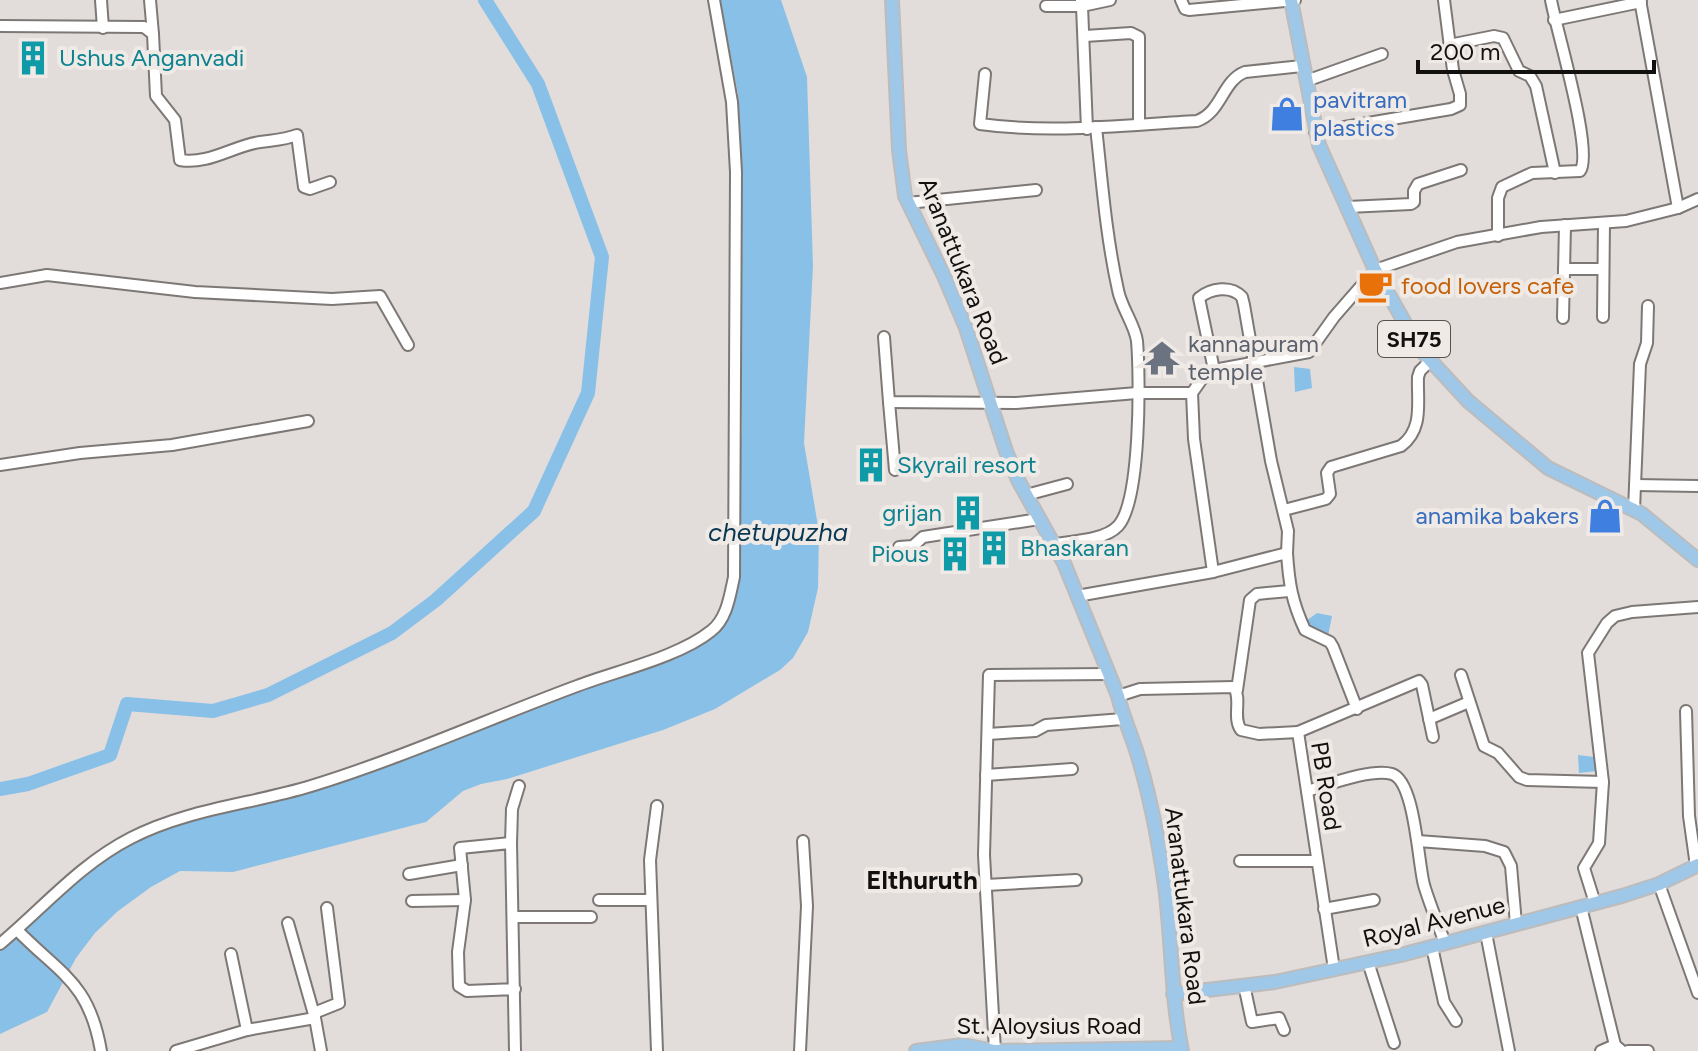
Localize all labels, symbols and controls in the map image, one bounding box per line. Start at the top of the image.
scale bar [1418,24,1654,74]
text: 200 m [1430,37,1501,66]
building icon: Ushus Anganvadi [14,39,52,77]
place label: Ushus Anganvadi [59,43,244,72]
place label: pavitram plastics [1313,85,1407,142]
shop icon: pavitram plastics [1268,95,1306,133]
street label: Aranattukara Road [913,173,1014,368]
cafe icon: food lovers cafe [1356,267,1394,305]
place label: food lovers cafe [1401,271,1574,300]
road number: SH75 [1378,321,1450,357]
place label: kannapuram temple [1188,329,1319,386]
temple icon: kannapuram temple [1143,339,1181,377]
building icon: Skyrail resort [852,446,890,484]
place label: Skyrail resort [897,450,1037,479]
building icon: grijan [949,494,987,532]
shop icon: anamika bakers [1586,497,1624,535]
place label: grijan [882,498,942,527]
place label: anamika bakers [1416,501,1579,530]
water label: chetupuzha [708,516,848,548]
building icon: Bhaskaran [975,529,1013,567]
place label: Bhaskaran [1020,533,1129,562]
building icon: Pious [936,535,974,573]
place label: Pious [871,539,929,568]
street label: PB Road [1305,739,1348,833]
street label: Aranattukara Road [1159,805,1212,1006]
district label: Elthuruth [866,864,978,896]
street label: Royal Avenue [1360,890,1508,953]
street label: St. Aloysius Road [957,1011,1141,1040]

